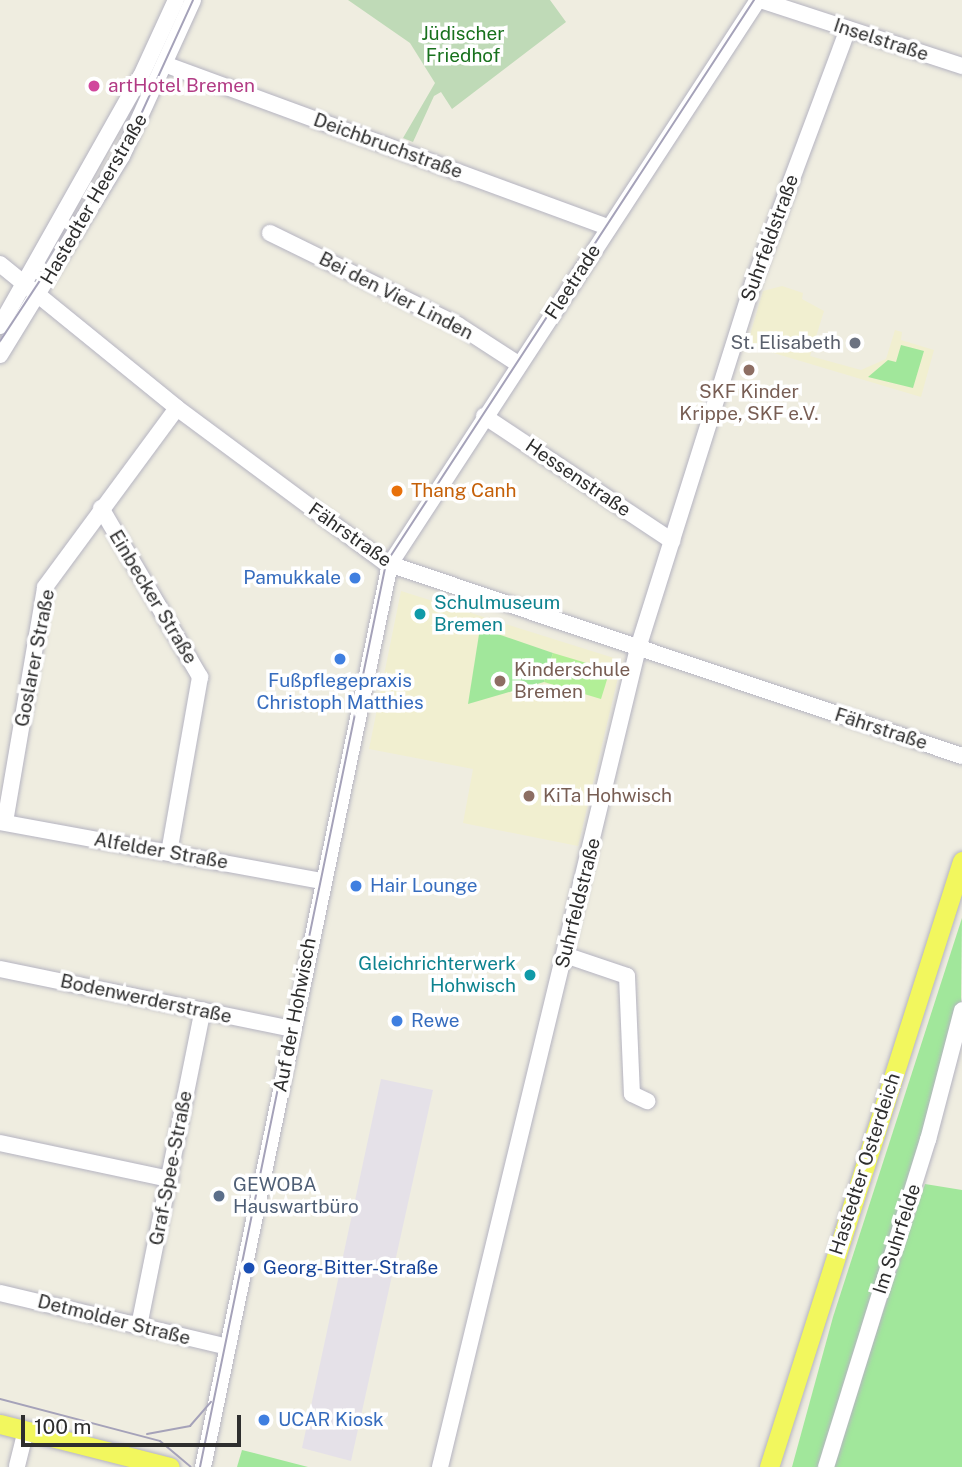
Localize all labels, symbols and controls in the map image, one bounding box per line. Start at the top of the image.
street label: Inselstraße [831,14,931,66]
park label: Jüdischer Friedhof [421,23,505,67]
place label: artHotel Bremen [108,75,255,97]
marker: artHotel Bremen [86,78,102,94]
street label: Deichbruchstraße [310,108,466,184]
street label: Hastedter Heerstraße [36,110,152,288]
street label: Suhrfeldstraße [736,171,804,305]
street label: Fleetrade [540,240,606,324]
street label: Bei den Vier Linden [315,247,477,345]
place label: St. Elisabeth [730,332,841,354]
marker: St. Elisabeth [847,335,863,351]
marker: SKF Kinder Krippe, SKF e.V. [741,362,757,378]
place label: SKF Kinder Krippe, SKF e.V. [679,381,819,425]
street label: Hessenstraße [521,434,635,522]
place label: Thang Canh [411,480,516,502]
marker: Thang Canh [389,483,405,499]
street label: Fährstraße [304,498,396,572]
street label: Einbecker Straße [104,526,202,668]
place label: Pamukkale [243,567,341,589]
marker: Pamukkale [347,570,363,586]
street label: Goslarer Straße [10,587,60,729]
place label: Schulmuseum Bremen [434,592,560,636]
marker: Schulmuseum Bremen [412,606,428,622]
marker: Fußpflegepraxis Christoph Matthies [332,651,348,667]
place label: Kinderschule Bremen [514,659,630,703]
place label: Fußpflegepraxis Christoph Matthies [256,670,424,714]
marker: Kinderschule Bremen [492,673,508,689]
street label: Fährstraße [832,703,930,755]
place label: KiTa Hohwisch [543,785,672,807]
marker: KiTa Hohwisch [521,788,537,804]
street label: Alfelder Straße [92,828,230,874]
street label: Suhrfeldstraße [551,835,605,971]
place label: Hair Lounge [370,875,478,897]
marker: Hair Lounge [348,878,364,894]
street label: Auf der Hohwisch [269,936,321,1094]
place label: Gleichrichterwerk Hohwisch [358,953,516,997]
marker: Gleichrichterwerk Hohwisch [522,967,538,983]
street label: Bodenwerderstraße [58,970,234,1028]
place label: Rewe [411,1010,460,1032]
marker: Rewe [389,1013,405,1029]
street label: Hastedter Osterdeich [825,1070,905,1258]
street label: Graf-Spee-Straße [145,1089,197,1247]
place label: GEWOBA Hauswartbüro [233,1174,359,1218]
street label: Im Suhrfelde [868,1181,926,1297]
marker: GEWOBA Hauswartbüro [211,1188,227,1204]
place label: Georg-Bitter-Straße [263,1257,438,1279]
marker: Georg-Bitter-Straße [241,1260,257,1276]
street label: Detmolder Straße [35,1290,193,1350]
scale bar [24,1400,245,1444]
place label: UCAR Kiosk [278,1409,384,1431]
marker: UCAR Kiosk [256,1412,272,1428]
text: 100 m [34,1414,91,1439]

